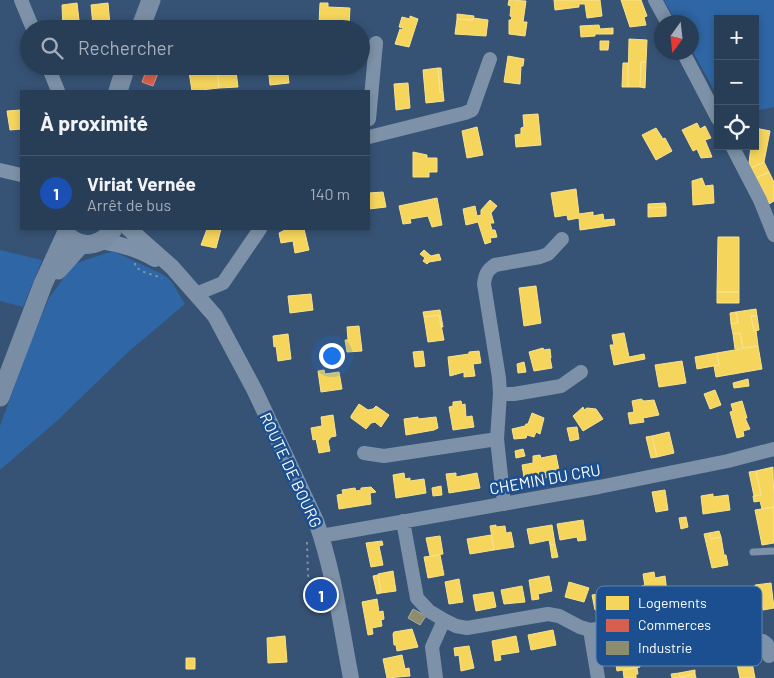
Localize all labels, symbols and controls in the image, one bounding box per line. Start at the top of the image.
north arrow [654,15,699,60]
map controls [714,15,759,150]
button: + [714,15,759,60]
search box [20,20,370,75]
icon: search [38,34,66,62]
text: Rechercher [78,36,174,59]
button: − [714,60,759,105]
button: locate [714,105,759,150]
text: À proximité [40,110,148,135]
text: Viriat Vernée [87,172,196,195]
text: 1 [53,184,59,203]
text: 140 m [310,184,350,203]
text: Arrêt de bus [87,195,171,214]
your location [319,343,345,369]
street label: ROUTE DE BOURG [256,409,326,530]
street label: CHEMIN DU CRU [488,459,602,498]
pin: 1 [305,576,337,614]
legend [596,586,762,666]
text: Logements [638,594,707,611]
text: Commerces [638,616,711,633]
text: Industrie [638,639,692,656]

